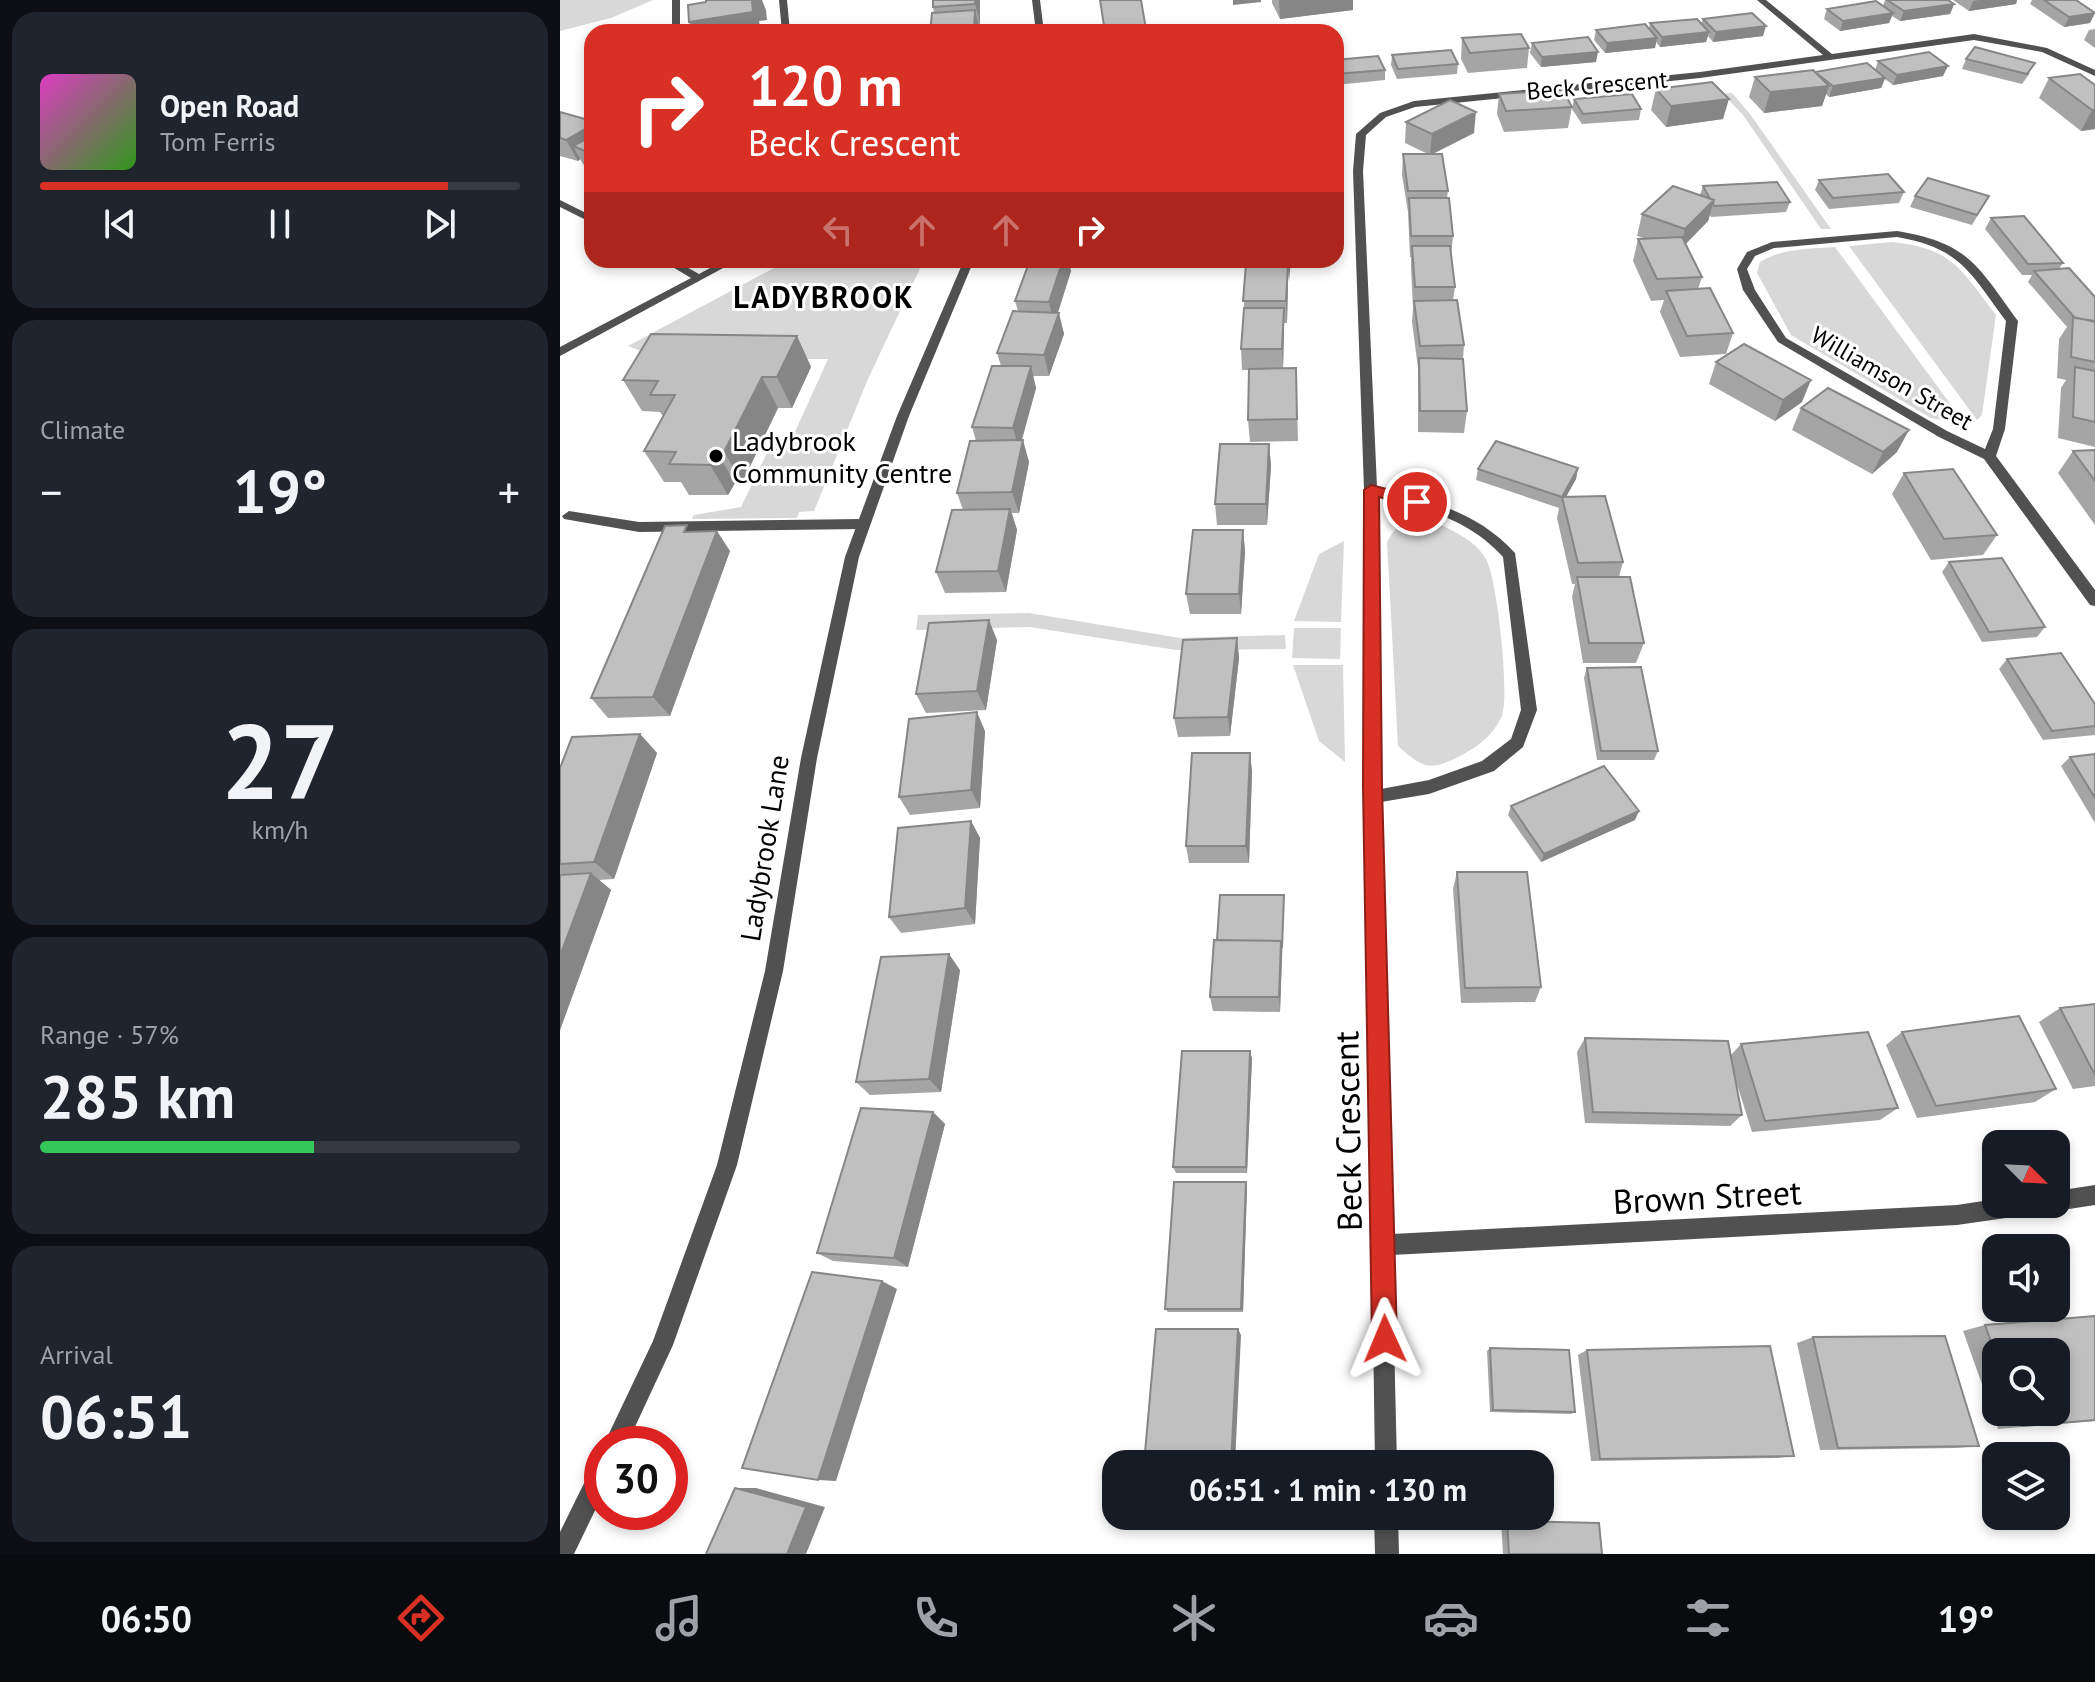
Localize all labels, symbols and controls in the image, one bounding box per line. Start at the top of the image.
text: 120 m [748,49,903,121]
icon: right [616,56,720,160]
street label: Beck Crescent [1525,63,1669,107]
text: Open Road [160,86,299,125]
text: Beck Crescent [748,119,960,166]
text: Tom Ferris [160,125,275,158]
icon: previous [98,202,142,246]
icon: pause [258,202,302,246]
icon: next [418,202,462,246]
icon: left [816,208,860,252]
icon: ahead [900,208,944,252]
icon: ahead [984,208,1028,252]
icon: right [1068,208,1112,252]
district label: LADYBROOK [733,277,915,316]
street label: Williamson Street [1805,319,1979,437]
text: Climate [40,413,125,446]
place label: Ladybrook Community Centre [732,422,952,491]
marker: Ladybrook Community Centre [707,447,725,465]
text: 19° [233,452,327,530]
text: − [40,463,62,520]
text: + [498,463,520,520]
pin [1383,468,1451,536]
icon: arrive [1395,480,1439,524]
text: 27 [221,693,339,828]
street label: Ladybrook Lane [731,752,797,944]
text: km/h [252,813,309,846]
text: Range · 57% [40,1018,179,1051]
street label: Beck Crescent [1323,1030,1371,1232]
text: 285 km [40,1057,235,1135]
north arrow [1982,1130,2070,1218]
map controls [1982,1130,2070,1530]
street label: Brown Street [1612,1169,1803,1223]
button: sound [1982,1234,2070,1322]
position arrow [1343,1297,1427,1381]
text: Arrival [40,1338,113,1371]
button: search [1982,1338,2070,1426]
text: 06:51 [40,1377,192,1455]
speed limit sign: 30 [584,1426,688,1530]
button: layers [1982,1442,2070,1530]
text: 06:51 · 1 min · 130 m [1189,1470,1467,1509]
icon: directions [393,1590,449,1646]
icon: music [651,1590,707,1646]
icon: phone [908,1590,964,1646]
icon: climate [1166,1590,1222,1646]
icon: car [1423,1590,1479,1646]
icon: filters [1680,1590,1736,1646]
text: 06:50 [101,1595,192,1642]
text: 19° [1938,1595,1994,1642]

